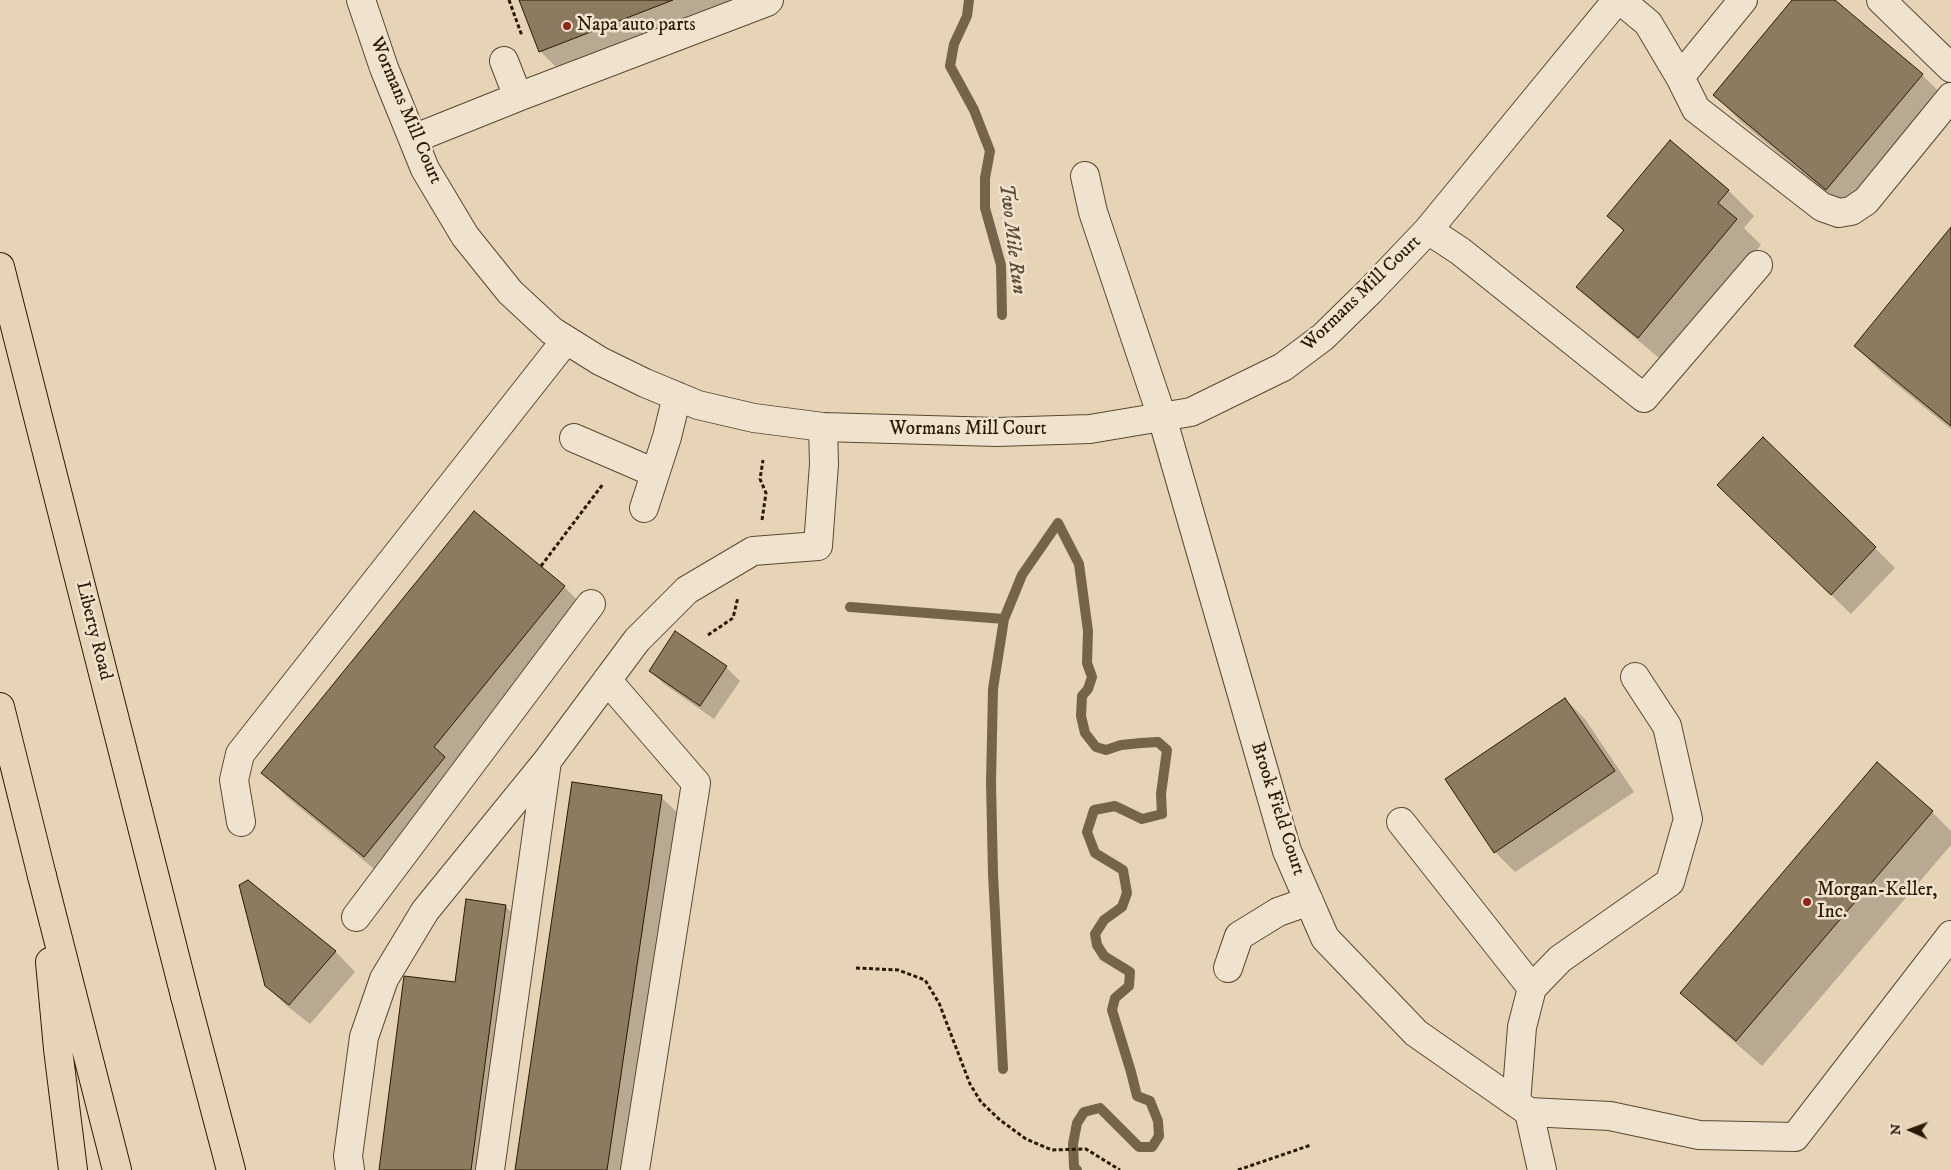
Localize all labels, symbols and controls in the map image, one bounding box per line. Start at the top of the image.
place label: Napa auto parts [577,15,696,37]
marker: Napa auto parts [561,20,573,32]
street label: Wormans Mill Court [364,34,446,188]
water label: Two Mile Run [992,182,1030,296]
street label: Wormans Mill Court [1297,231,1427,357]
street label: Wormans Mill Court [889,419,1047,441]
street label: Liberty Road [70,579,116,683]
street label: Brook Field Court [1245,739,1309,879]
place label: Morgan-Keller, Inc. [1817,880,1937,924]
marker: Morgan-Keller, Inc. [1801,896,1813,908]
north arrow [1886,1105,1936,1155]
text: N [1887,1123,1905,1136]

